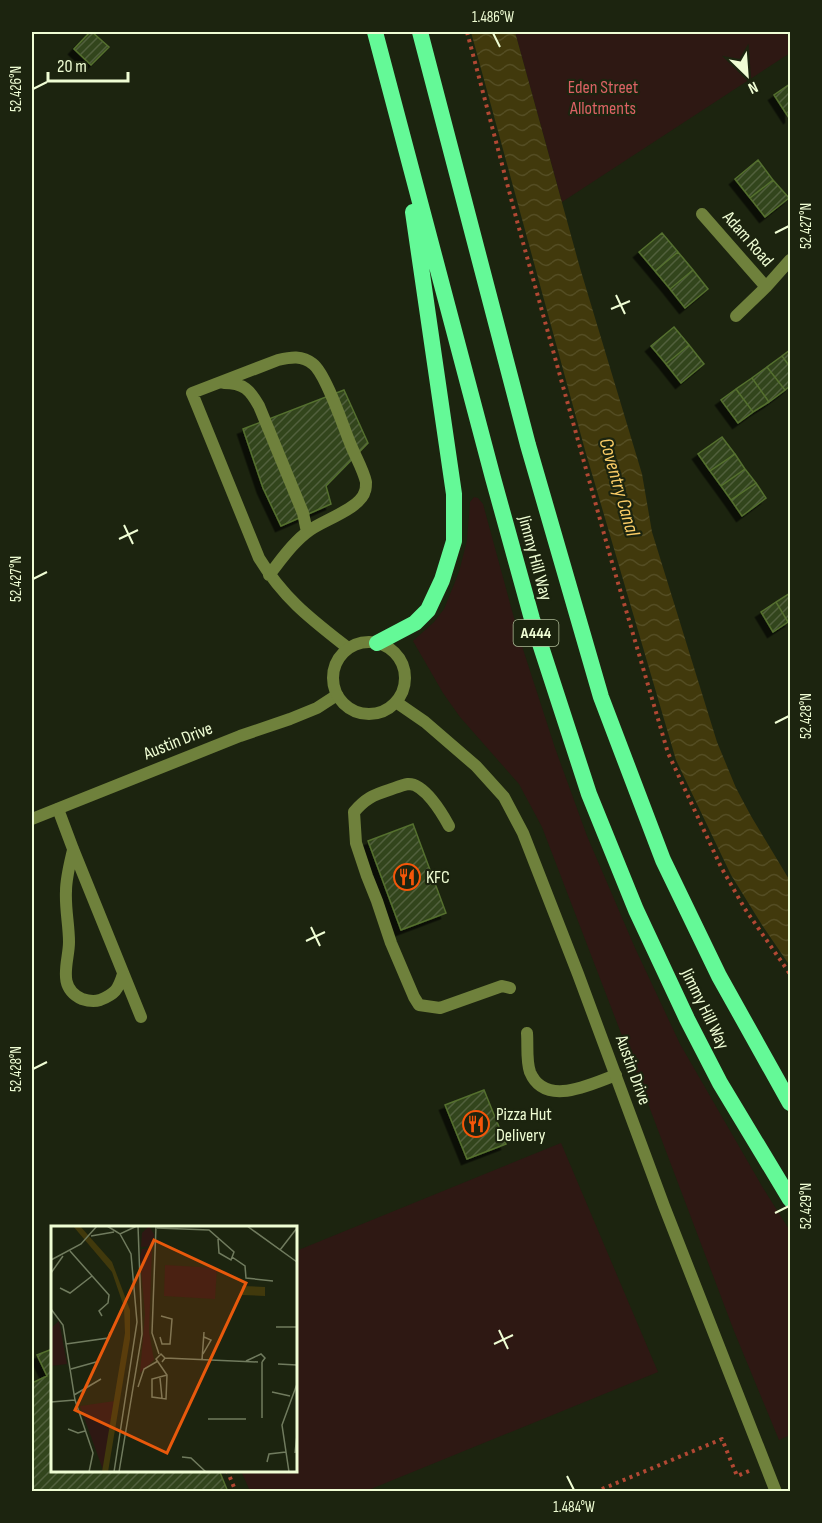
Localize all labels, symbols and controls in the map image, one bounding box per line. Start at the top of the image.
text: 1.486°W [472,8,514,27]
scale bar [48,45,128,83]
north arrow [717,45,777,105]
text: 20 m [57,56,87,77]
text: 52.426°N [7,66,26,112]
park label: Eden Street Allotments [568,77,639,119]
text: N [745,77,761,98]
text: 52.427°N [797,203,816,249]
street label: Adam Road [718,206,778,271]
water label: Coventry Canal [594,435,645,540]
street label: Jimmy Hill Way [513,512,556,603]
text: 52.427°N [7,556,26,602]
road number: A444 [514,620,558,646]
text: 52.428°N [797,693,816,739]
street label: Austin Drive [140,718,216,765]
restaurant icon: KFC [392,862,422,892]
place label: KFC [426,867,450,888]
street label: Jimmy Hill Way [676,964,734,1053]
street label: Austin Drive [610,1031,655,1108]
text: 52.428°N [7,1046,26,1092]
place label: Pizza Hut Delivery [496,1104,552,1146]
restaurant icon: Pizza Hut Delivery [461,1109,491,1139]
text: 52.429°N [797,1183,816,1229]
inset map [51,1226,297,1472]
text: 1.484°W [553,1498,595,1517]

